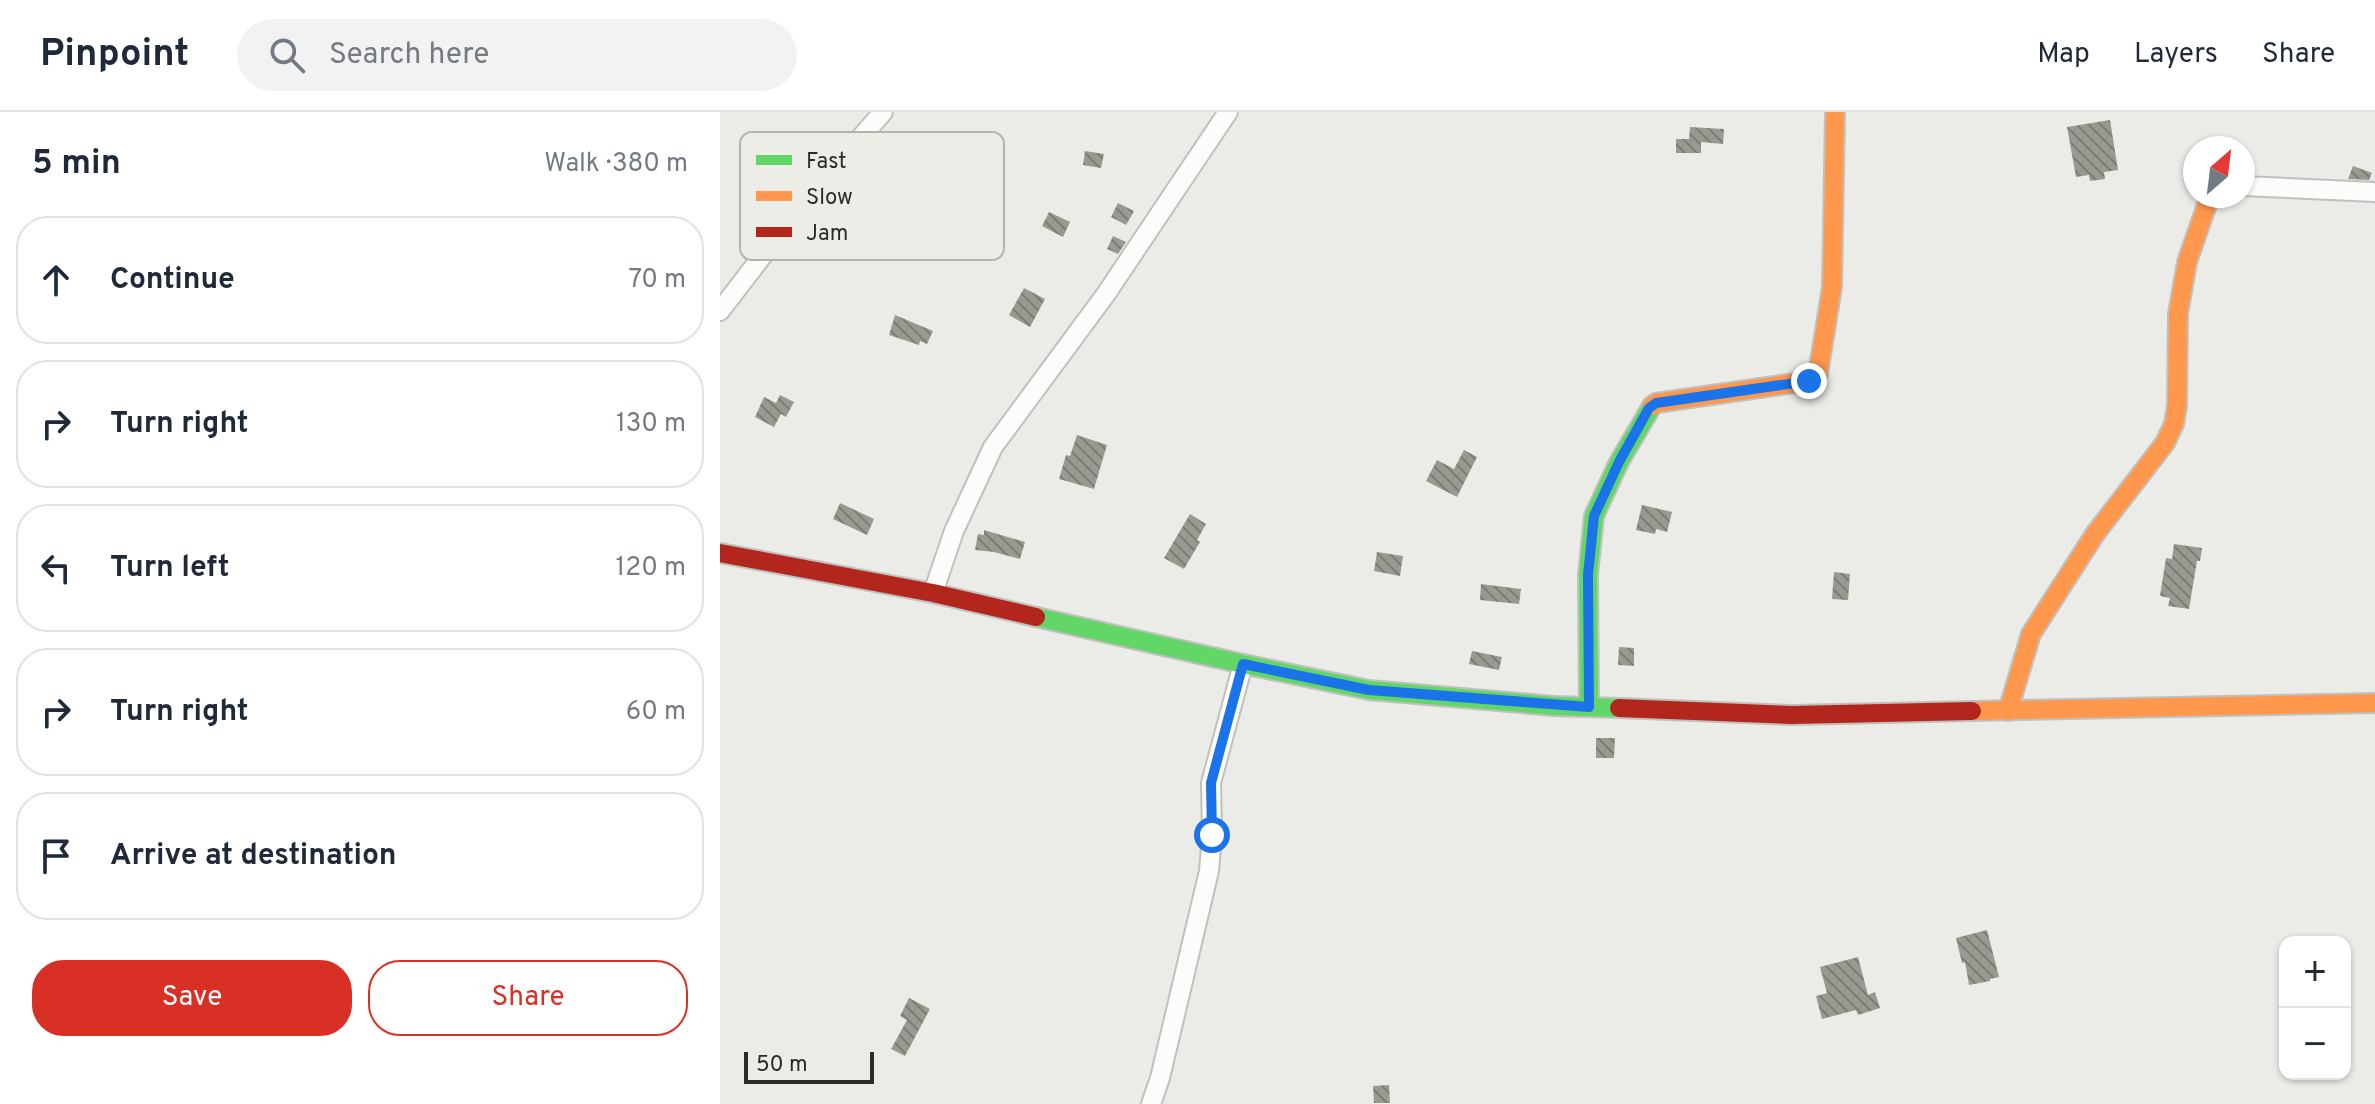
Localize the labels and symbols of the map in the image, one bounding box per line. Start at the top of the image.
legend [740,132,1004,260]
north arrow [2183,136,2255,208]
text: Fast [806,149,847,176]
text: Slow [806,185,853,212]
text: Jam [806,221,849,248]
route end [1791,363,1827,399]
route start [1194,817,1230,853]
scale bar [744,1048,874,1084]

